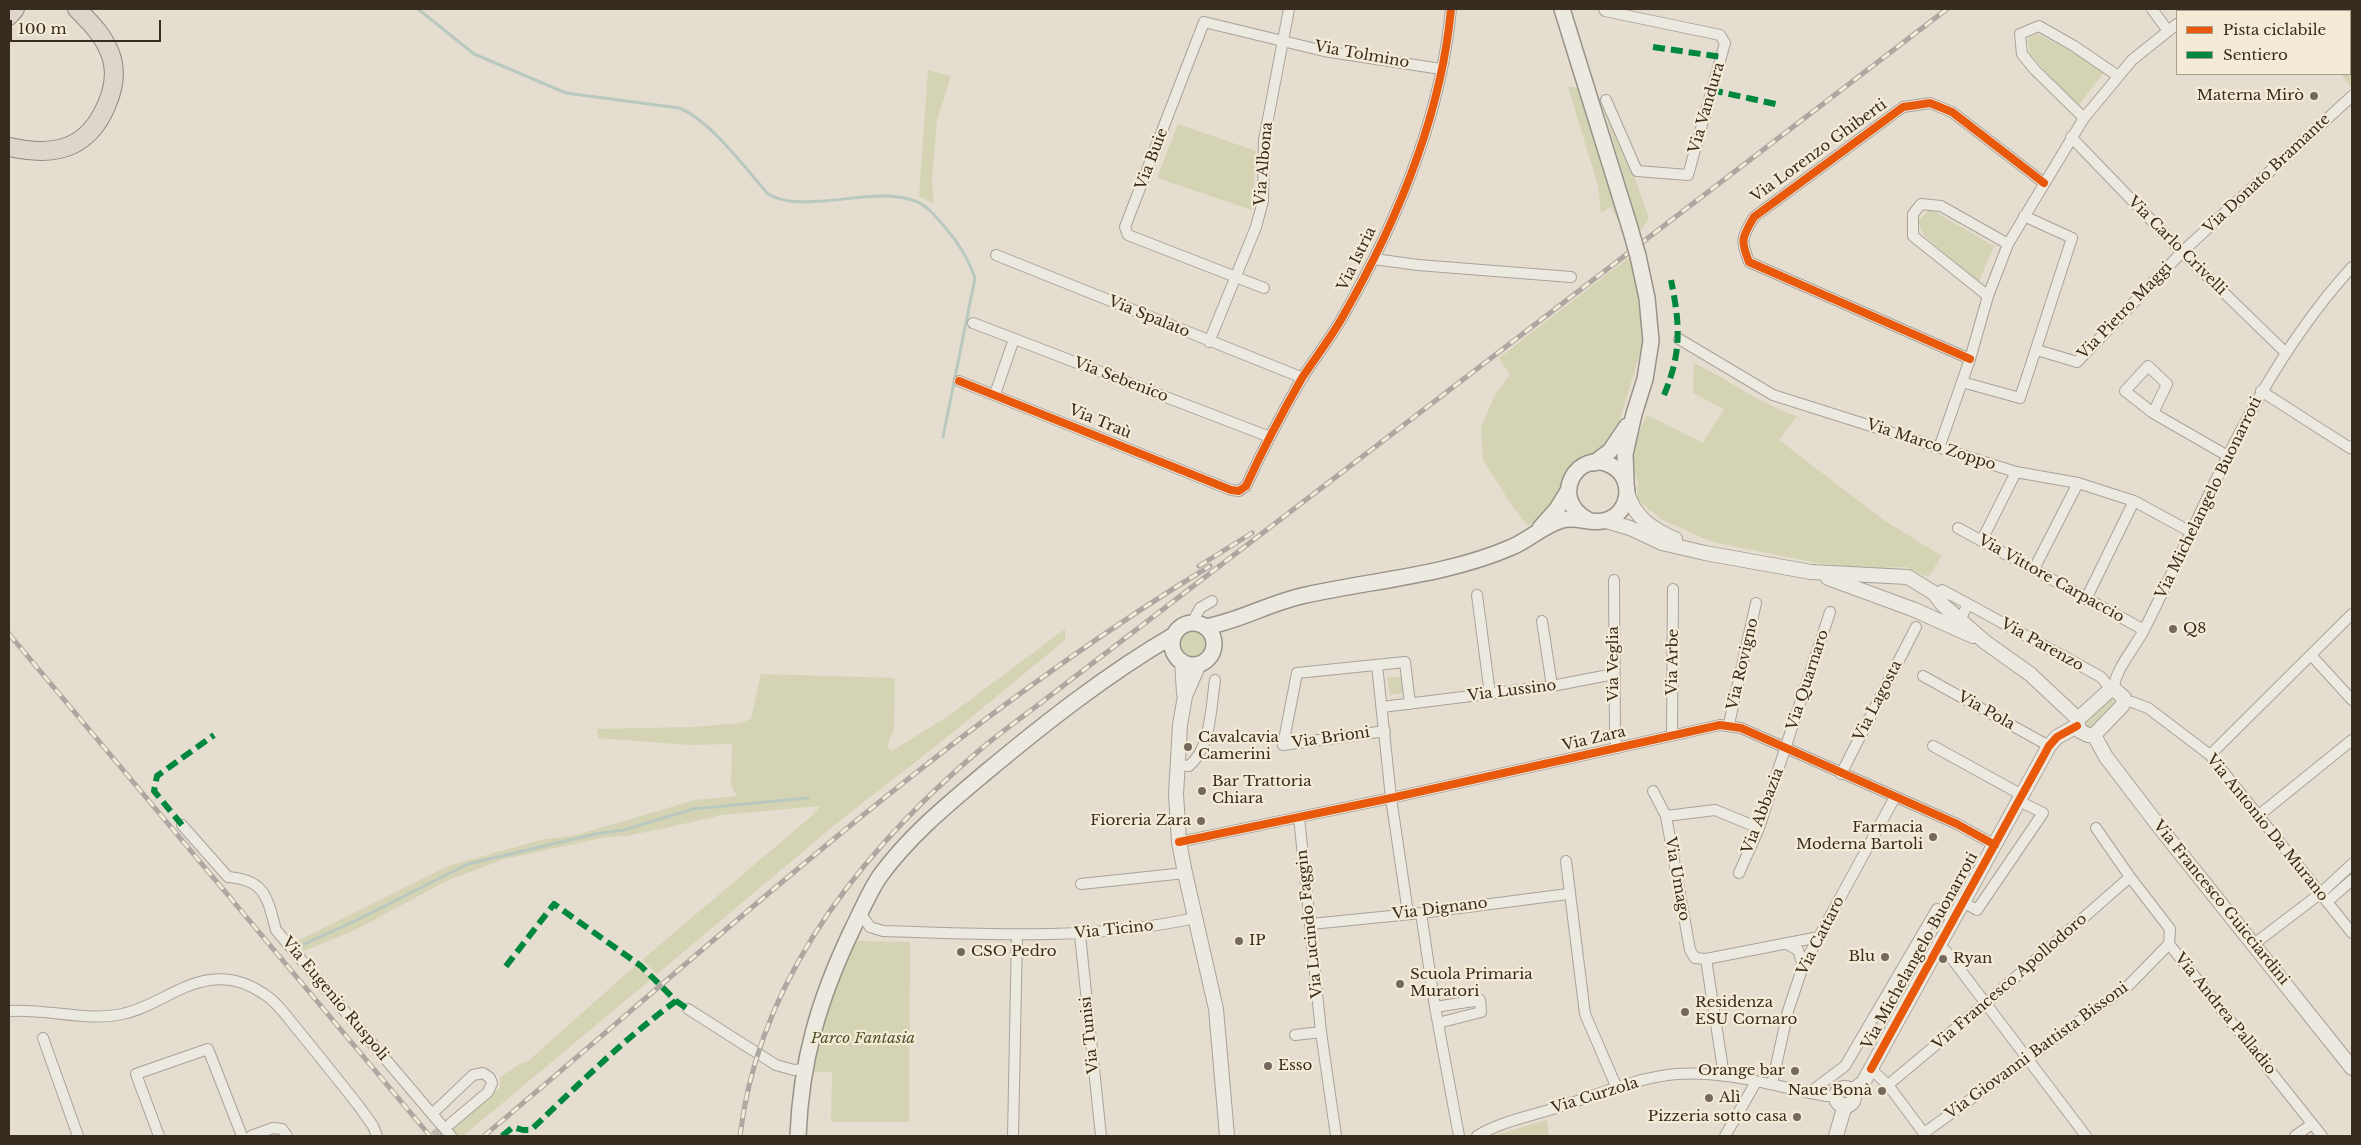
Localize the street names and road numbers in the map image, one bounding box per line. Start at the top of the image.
street label: Via Tolmino [1313,38,1411,72]
street label: Via Vandura [1685,60,1729,156]
street label: Via Lorenzo Ghiberti [1748,96,1890,206]
street label: Via Donato Bramante [2200,111,2334,237]
street label: Via Albona [1251,121,1277,207]
street label: Via Buie [1132,126,1172,192]
street label: Via Carlo Crivelli [2124,193,2230,299]
street label: Via Istria [1334,224,1380,294]
street label: Via Pietro Maggi [2074,259,2176,363]
street label: Via Spalato [1106,293,1192,341]
street label: Via Sebenico [1071,354,1171,406]
street label: Via Michelangelo Buonarroti [2152,394,2266,602]
street label: Via Traù [1066,401,1134,443]
street label: Via Marco Zoppo [1864,416,1998,474]
street label: Via Vittore Carpaccio [1975,531,2127,627]
street label: Via Parenzo [1997,615,2087,675]
street label: Via Rovigno [1724,616,1762,712]
street label: Via Veglia [1605,626,1623,702]
street label: Via Quarnaro [1783,628,1833,732]
street label: Via Arbe [1663,629,1683,695]
street label: Via Lagosta [1850,658,1906,744]
street label: Via Lussino [1467,677,1557,705]
street label: Via Pola [1954,688,2018,734]
street label: Via Zara [1560,723,1628,755]
street label: Via Brioni [1291,724,1371,752]
street label: Via Antonio Da Murano [2202,751,2332,905]
street label: Via Abbazia [1738,765,1788,857]
street label: Via Francesco Guicciardini [2149,817,2293,989]
street label: Via Umago [1661,836,1693,922]
street label: Via Lucindo Faggin [1293,849,1327,999]
street label: Via Michelangelo Buonarroti [1858,849,1982,1053]
street label: Via Dignano [1392,894,1488,924]
street label: Via Cattaro [1793,894,1849,978]
street label: Via Francesco Apollodoro [1929,910,2091,1054]
street label: Via Ticino [1074,917,1154,943]
street label: Via Eugenio Ruspoli [278,933,392,1065]
street label: Via Andrea Palladio [2170,950,2280,1078]
street label: Via Giovanni Battista Bissoni [1942,979,2132,1123]
street label: Via Tunisi [1077,995,1103,1075]
street label: Via Curzola [1549,1074,1641,1118]

